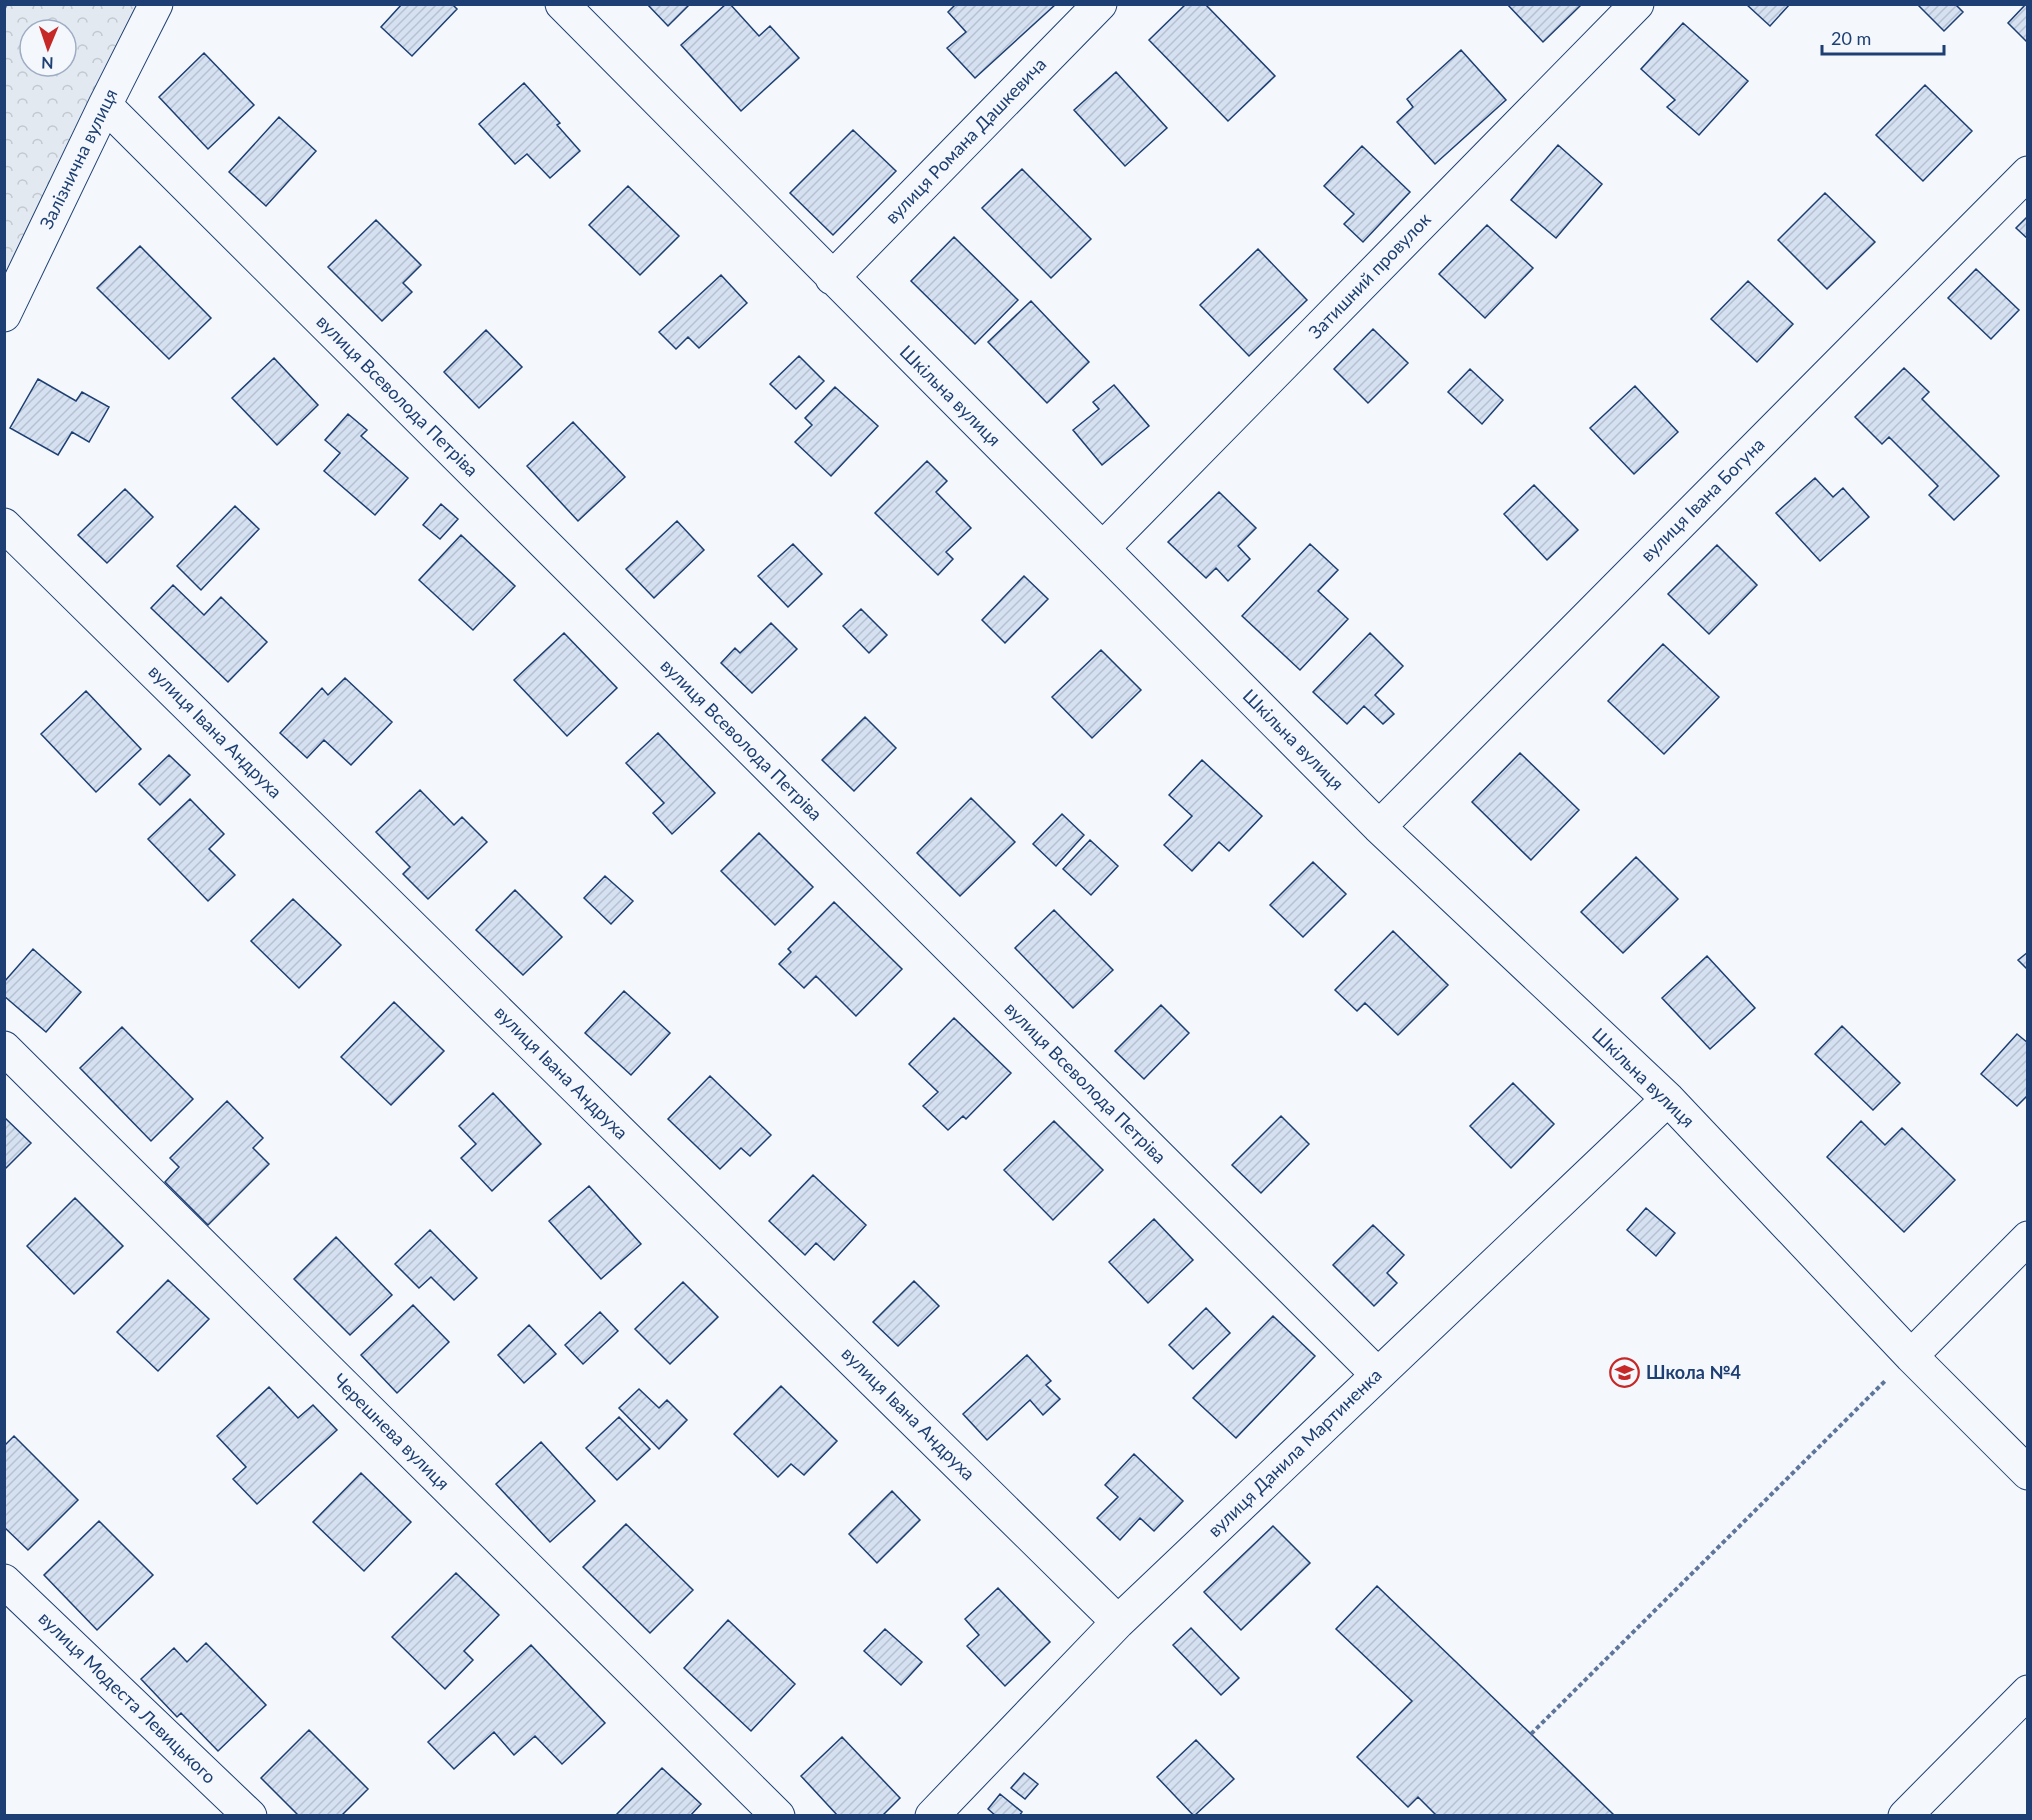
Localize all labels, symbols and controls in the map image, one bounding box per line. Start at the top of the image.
north arrow [18,18,78,78]
scale bar [1822,18,1944,56]
text: 20 m [1831,27,1871,49]
street label: вулиця Романа Дашкевича [880,53,1050,228]
text: N [41,54,54,73]
street label: Залізнична вулиця [35,85,122,232]
street label: Затишний провулок [1304,207,1435,343]
street label: вулиця Всеволода Петріва [312,310,483,481]
street label: Шкільна вулиця [896,340,1006,450]
street label: вулиця Івана Богуна [1636,433,1769,566]
street label: вулиця Всеволода Петріва [656,654,827,825]
street label: вулиця Івана Андруха [145,660,287,802]
street label: Шкільна вулиця [1239,684,1349,794]
street label: вулиця Всеволода Петріва [1000,997,1171,1168]
street label: вулиця Івана Андруха [491,1001,633,1143]
street label: Шкільна вулиця [1588,1023,1699,1132]
street label: вулиця Івана Андруха [838,1342,980,1484]
school or university icon: Школа №4 [1609,1357,1641,1389]
place label: Школа №4 [1646,1361,1741,1383]
street label: вулиця Данила Мартиненка [1203,1364,1386,1541]
street label: Черешнева вулиця [329,1369,454,1494]
street label: вулиця Модеста Левицького [35,1607,221,1788]

